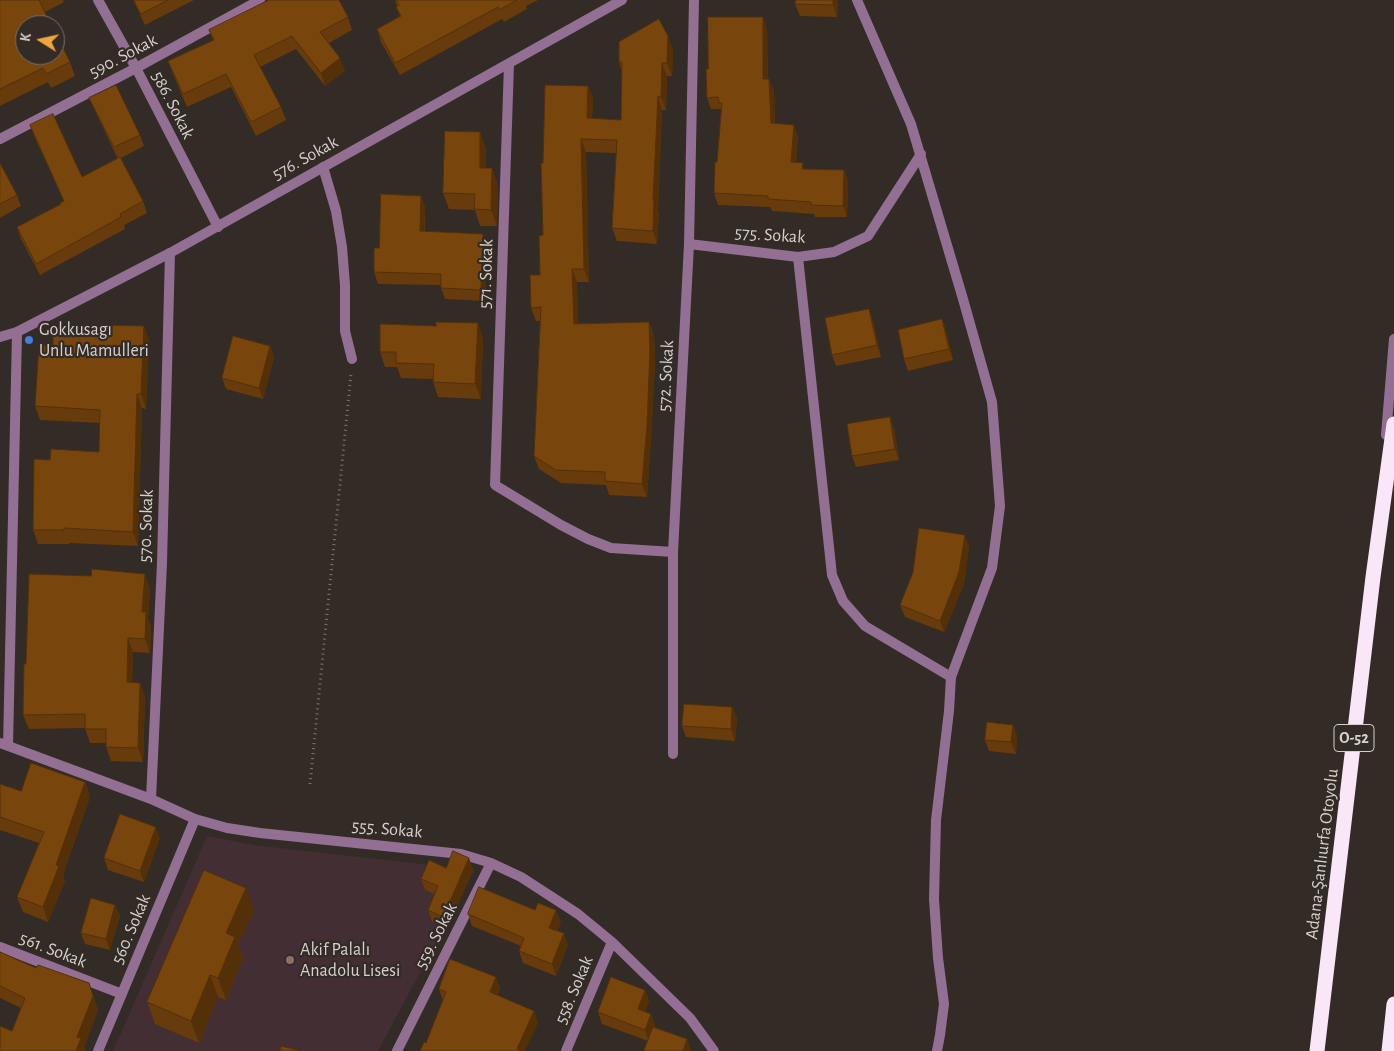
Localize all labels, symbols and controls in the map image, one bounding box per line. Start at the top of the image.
north arrow [15,15,65,65]
street label: 590. Sokak [85,29,161,83]
text: K [19,32,34,43]
street label: 586. Sokak [147,68,199,142]
street label: 576. Sokak [268,131,342,185]
street label: 575. Sokak [734,222,806,248]
street label: 571. Sokak [474,239,498,309]
place label: Gokkusagı Unlu Mamulleri [39,319,149,362]
marker: Gokkusagı Unlu Mamulleri [23,334,35,346]
street label: 572. Sokak [653,340,679,412]
street label: 570. Sokak [134,489,158,563]
road number: O-52 [1334,724,1374,751]
street label: Adana-Şanlıurfa Otoyolu [1301,767,1343,941]
street label: 555. Sokak [351,815,423,843]
street label: 560. Sokak [107,891,155,967]
street label: 559. Sokak [410,899,462,973]
street label: 561. Sokak [16,927,90,973]
place label: Akif Palalı Anadolu Lisesi [300,939,400,982]
street label: 558. Sokak [550,953,598,1027]
marker: Akif Palalı Anadolu Lisesi [284,954,296,966]

